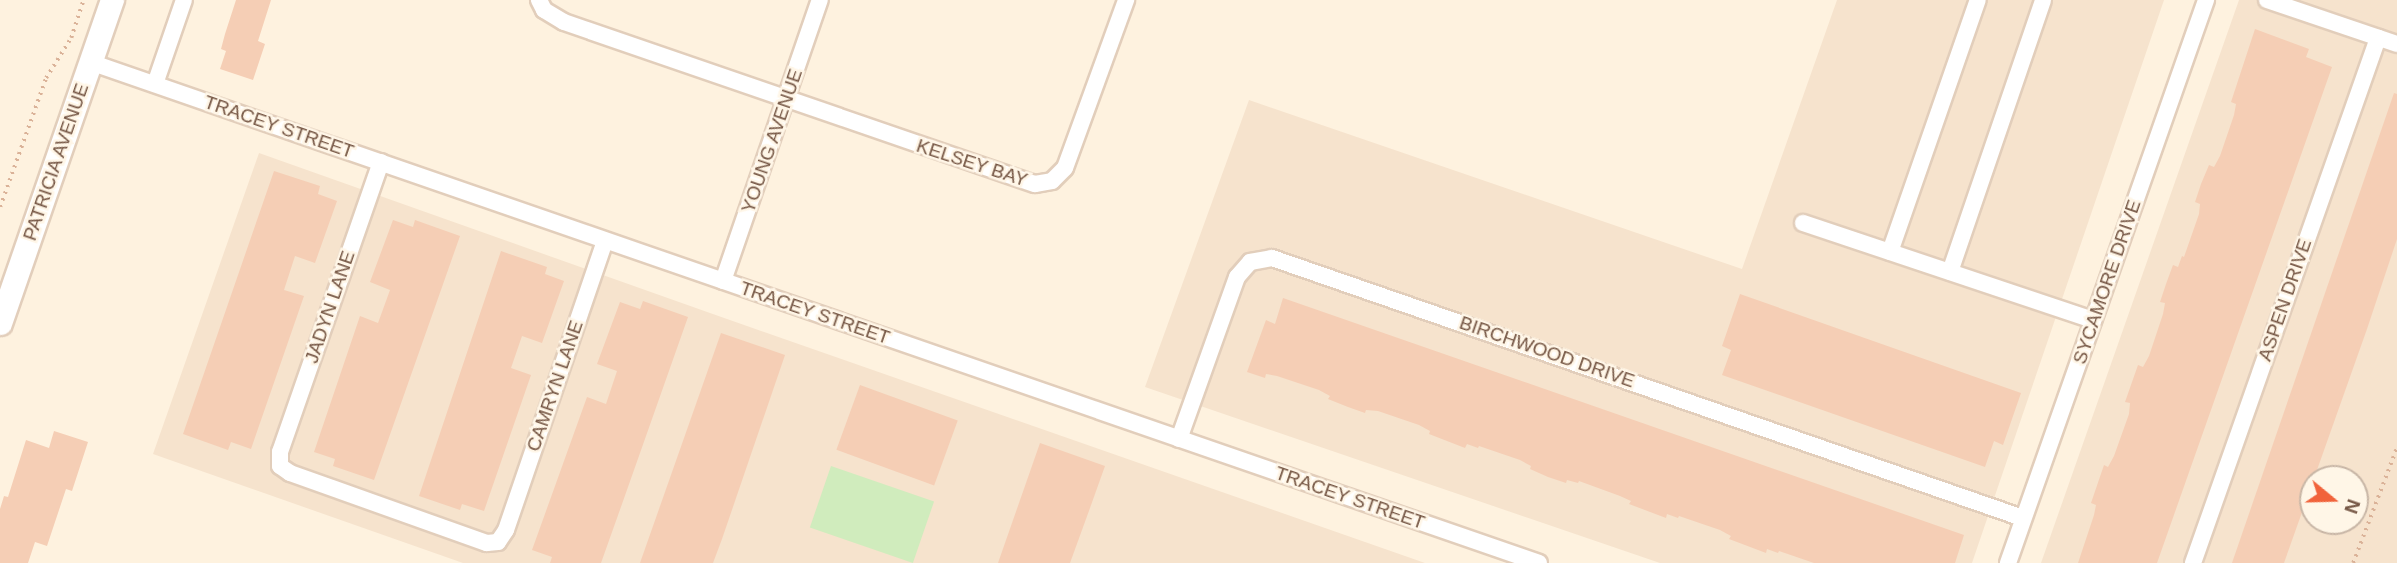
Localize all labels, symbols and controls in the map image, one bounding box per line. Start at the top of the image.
street label: YOUNG AVENUE [737,66,807,216]
street label: PATRICIA AVENUE [18,79,94,245]
street label: TRACEY STREET [201,91,357,163]
street label: KELSEY BAY [913,134,1031,192]
street label: SYCAMORE DRIVE [2068,197,2146,367]
street label: ASPEN DRIVE [2253,236,2317,364]
street label: JADYN LANE [300,248,360,366]
street label: TRACEY STREET [737,277,893,349]
street label: BIRCHWOOD DRIVE [1456,311,1638,393]
street label: CAMRYN LANE [522,318,588,454]
street label: TRACEY STREET [1272,462,1428,534]
north arrow [2299,465,2369,535]
text: N [2340,496,2365,516]

